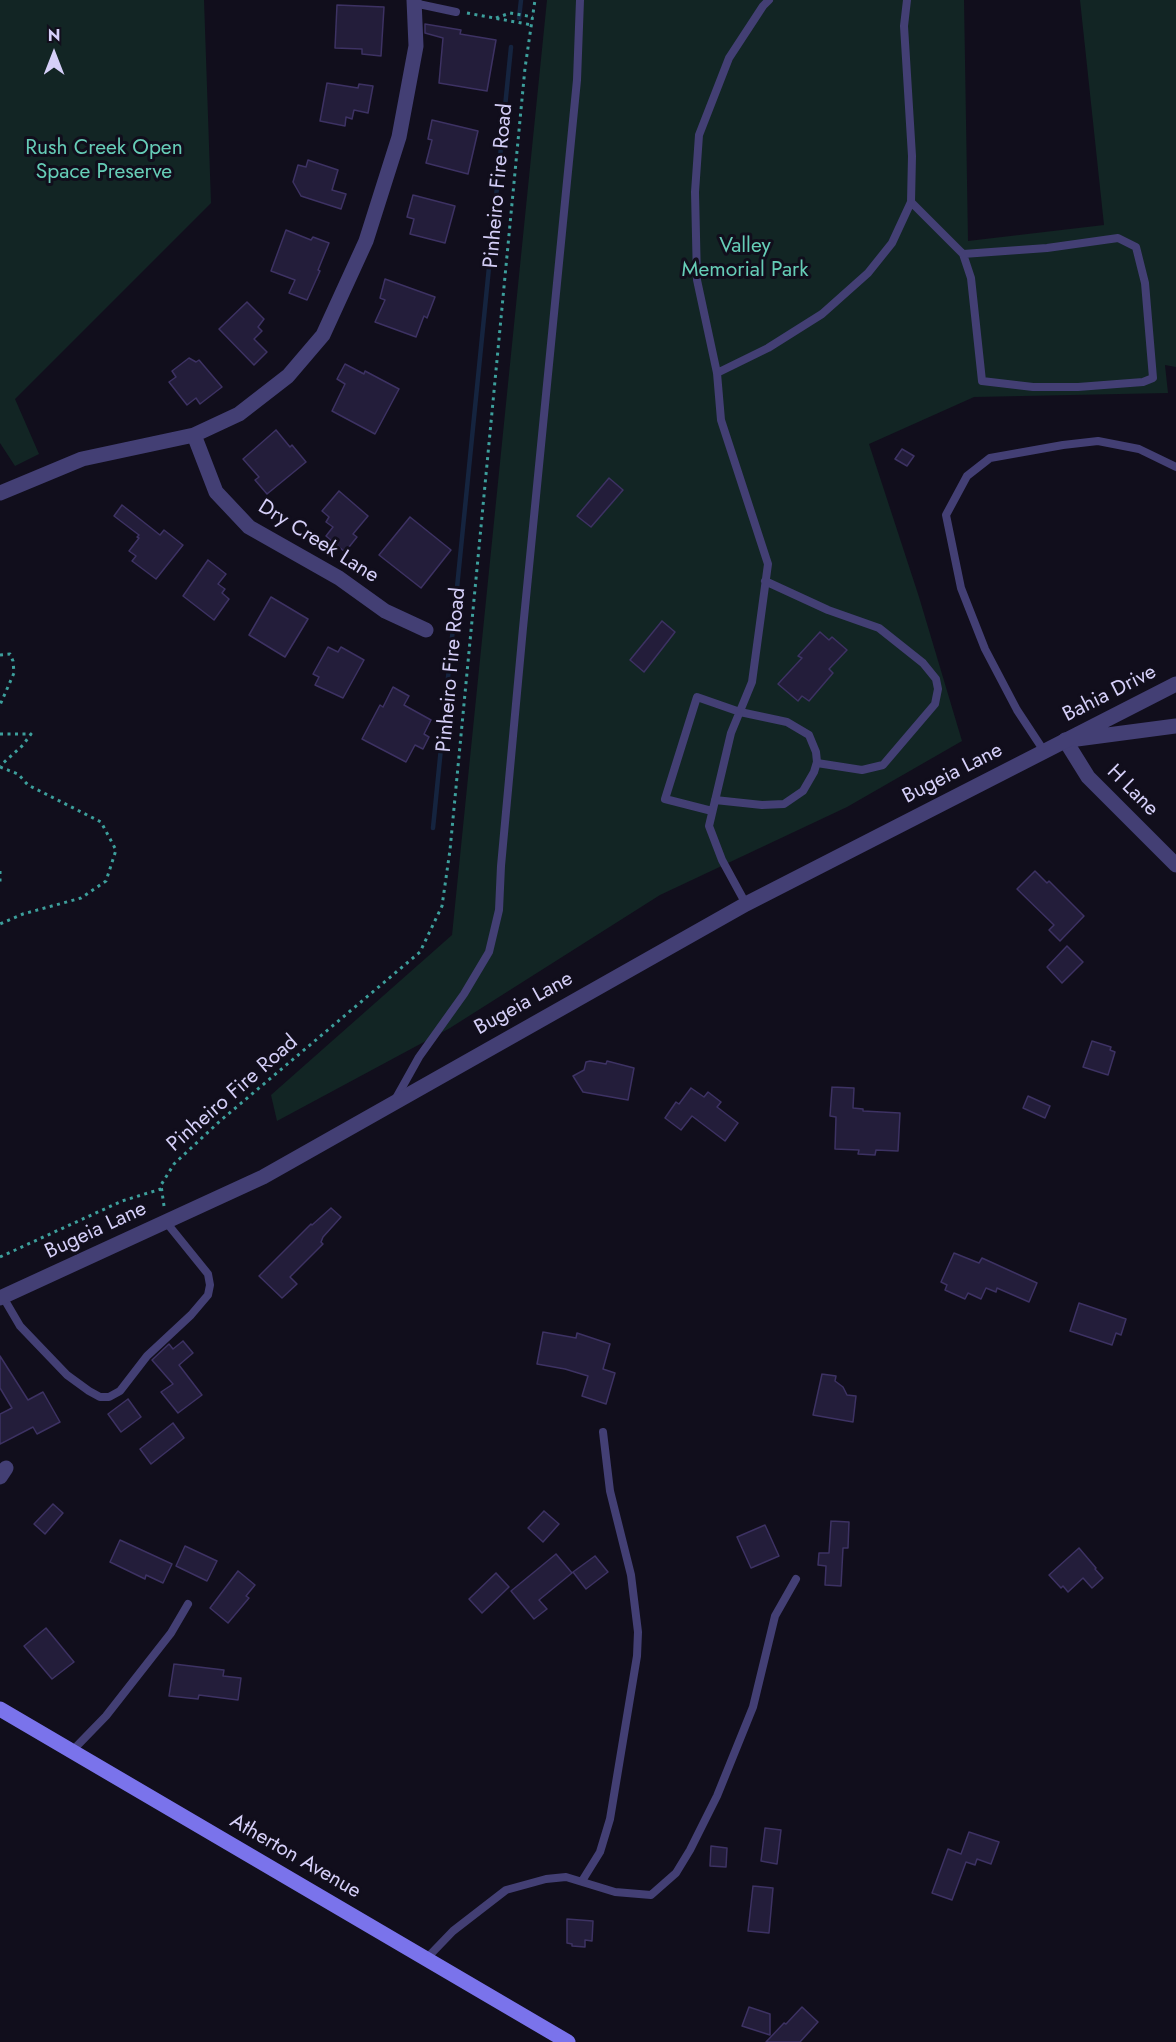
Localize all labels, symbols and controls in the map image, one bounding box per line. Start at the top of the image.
north arrow [24,24,84,84]
text: N [48,24,60,47]
street label: Pinheiro Fire Road [479,103,519,269]
park label: Rush Creek Open Space Preserve [25,136,183,186]
park label: Valley Memorial Park [682,234,808,284]
street label: Dry Creek Lane [253,495,383,589]
street label: Pinheiro Fire Road [432,587,472,753]
street label: Bahia Drive [1059,660,1161,728]
street label: Bugeia Lane [899,738,1007,810]
street label: H Lane [1101,760,1163,822]
street label: Bugeia Lane [470,967,578,1041]
street label: Pinheiro Fire Road [162,1030,304,1158]
street label: Bugeia Lane [41,1197,151,1265]
street label: Atherton Avenue [225,1809,365,1905]

